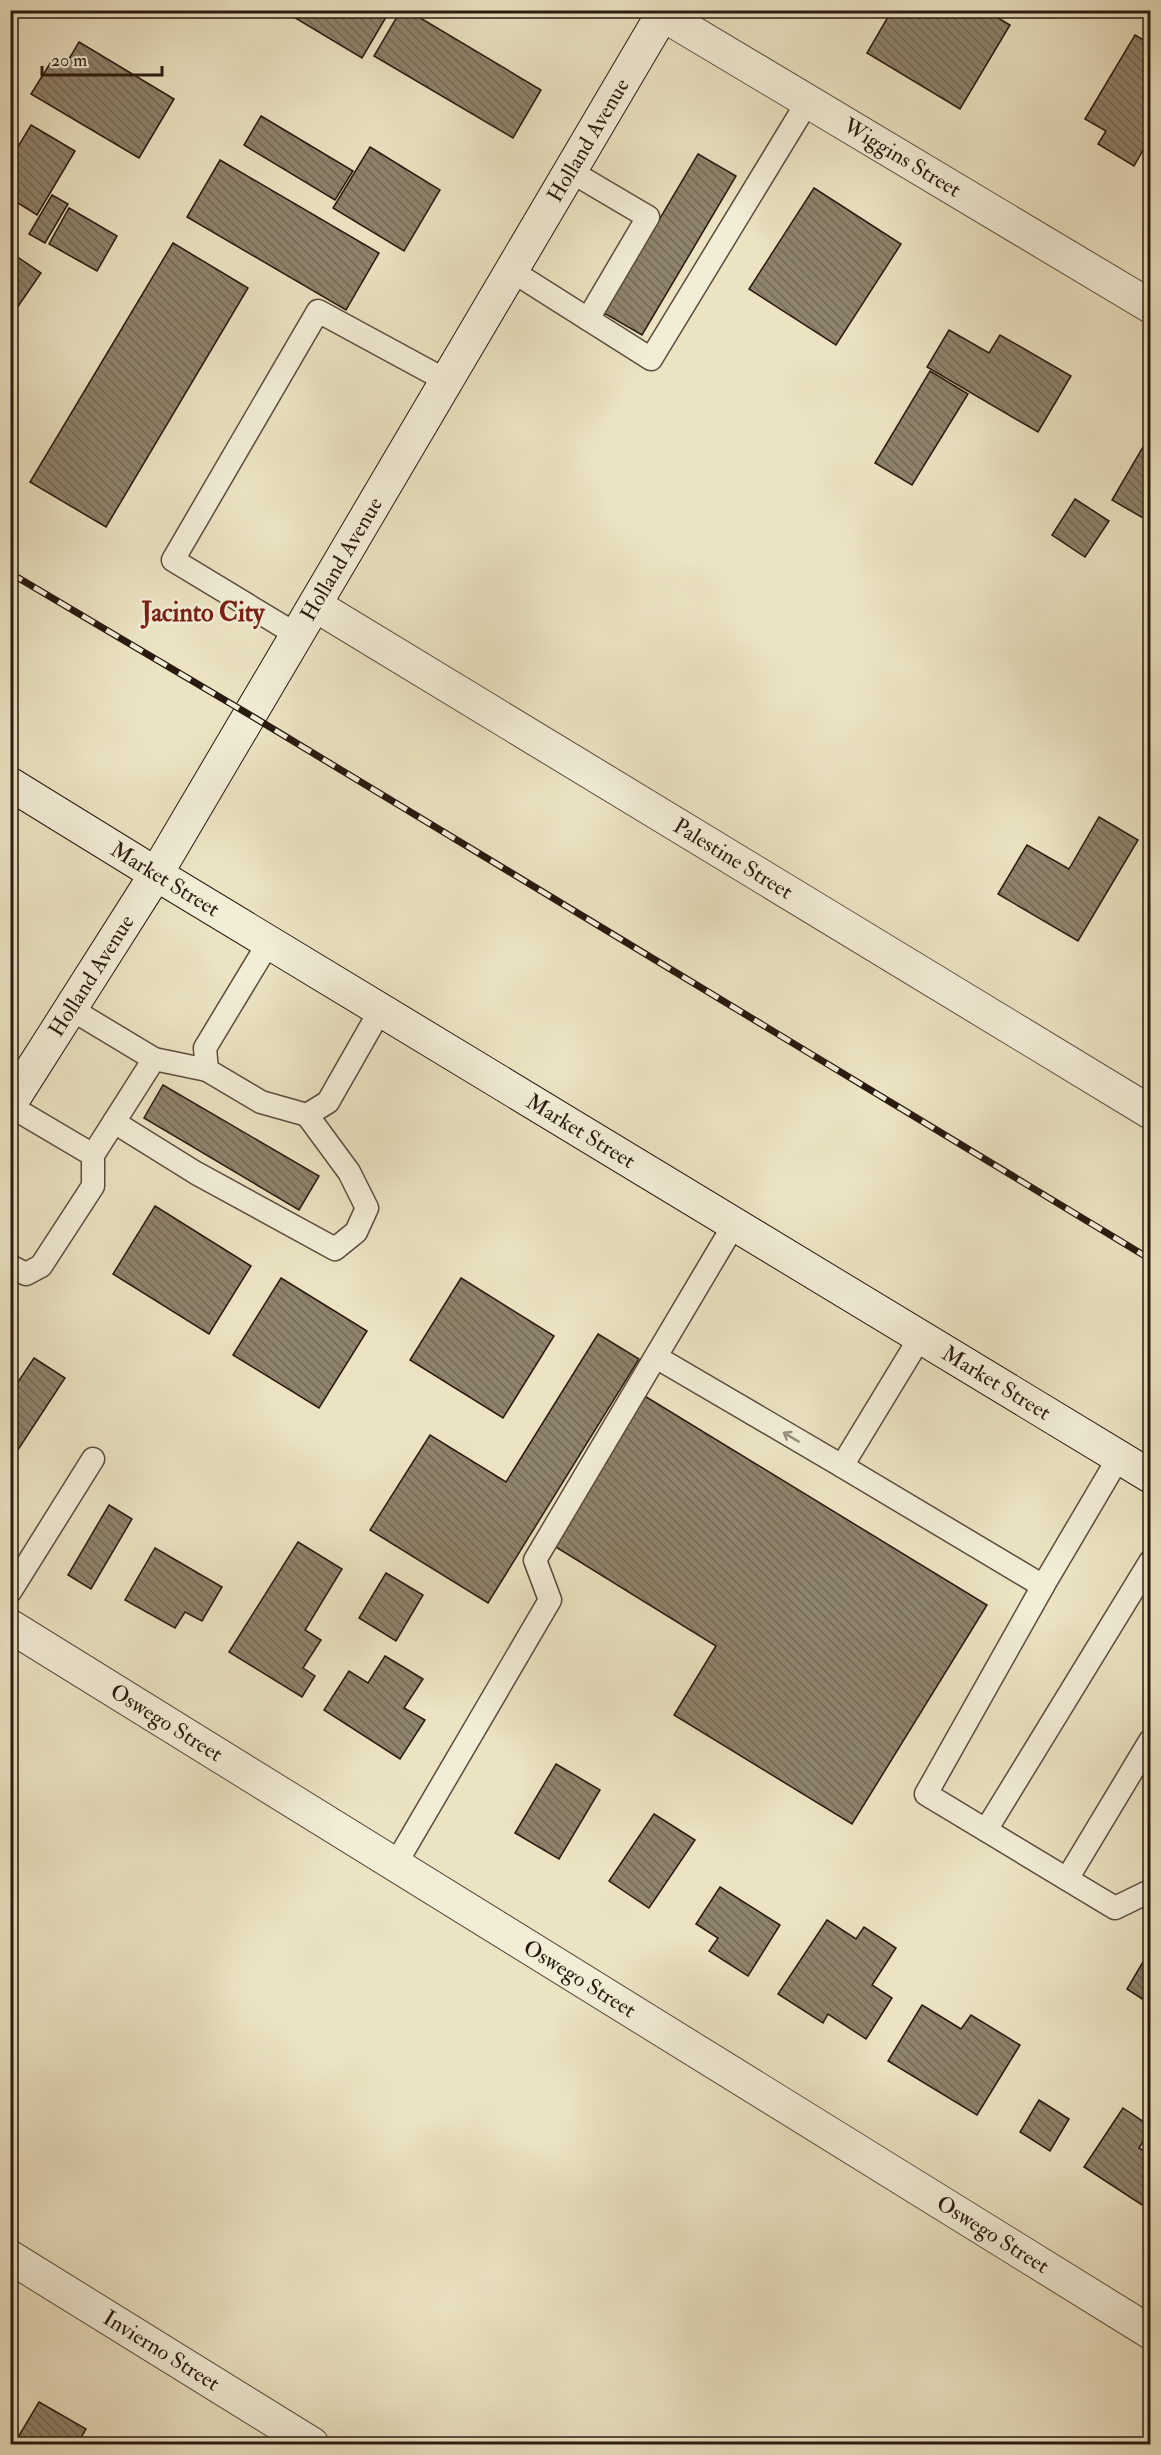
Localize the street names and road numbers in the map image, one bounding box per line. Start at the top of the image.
street label: Holland Avenue [541,73,636,207]
street label: Wiggins Street [837,111,966,204]
street label: Holland Avenue [294,492,389,626]
street label: Palestine Street [668,812,798,906]
street label: Market Street [105,835,225,923]
street label: Holland Avenue [42,909,141,1042]
street label: Market Street [521,1087,640,1175]
street label: Market Street [937,1339,1056,1427]
street label: Oswego Street [105,1677,228,1768]
street label: Oswego Street [518,1933,641,2024]
street label: Oswego Street [931,2189,1054,2280]
street label: Invierno Street [98,2304,225,2397]

